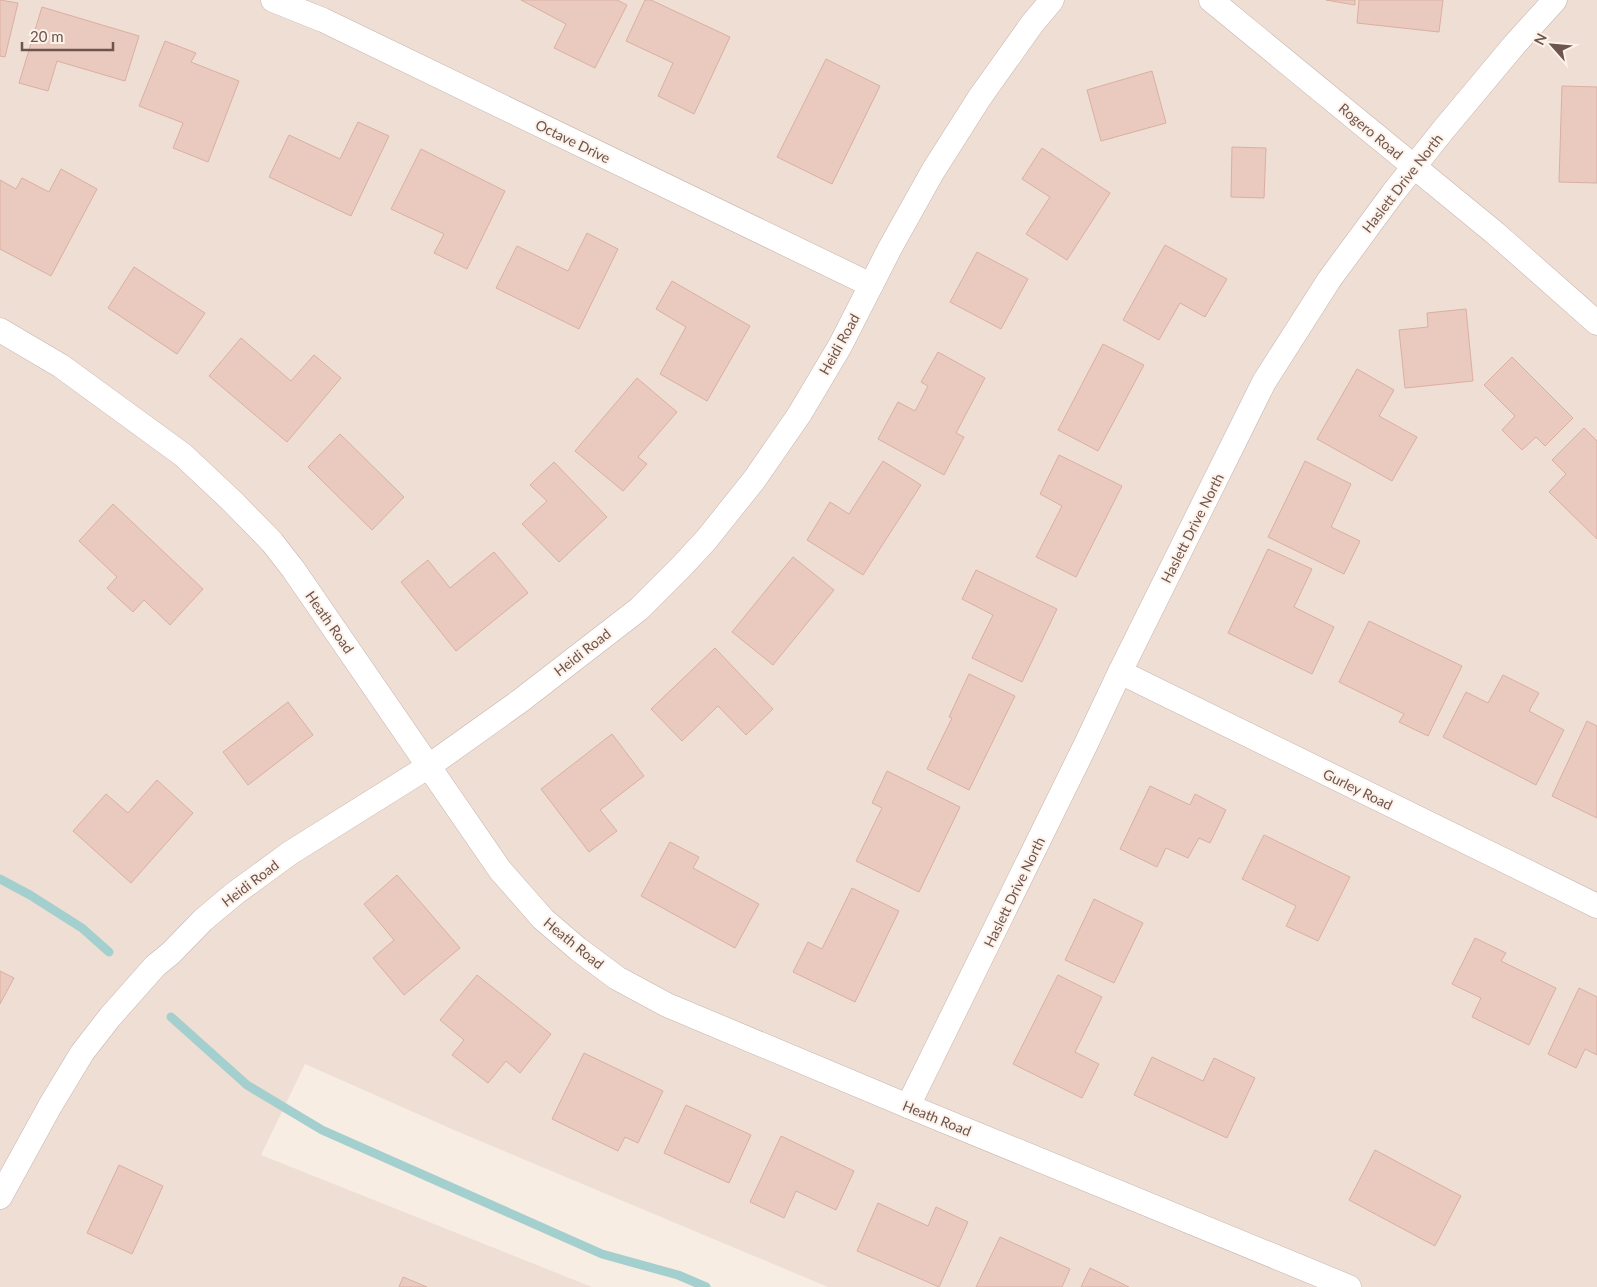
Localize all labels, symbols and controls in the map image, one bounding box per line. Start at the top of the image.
scale bar [22,20,114,52]
north arrow [1527,20,1577,70]
text: 20 m [30,27,64,45]
text: N [1530,30,1550,48]
street label: Rogero Road [1336,99,1406,163]
street label: Octave Drive [533,116,613,166]
street label: Haslett Drive North [1358,130,1446,236]
street label: Heidi Road [815,311,863,377]
street label: Haslett Drive North [1157,470,1227,586]
street label: Heath Road [302,588,358,656]
street label: Heidi Road [550,625,614,679]
street label: Gurley Road [1321,765,1395,813]
street label: Haslett Drive North [980,834,1048,950]
street label: Heidi Road [218,856,282,910]
street label: Heath Road [541,914,607,972]
street label: Heath Road [900,1097,974,1139]

